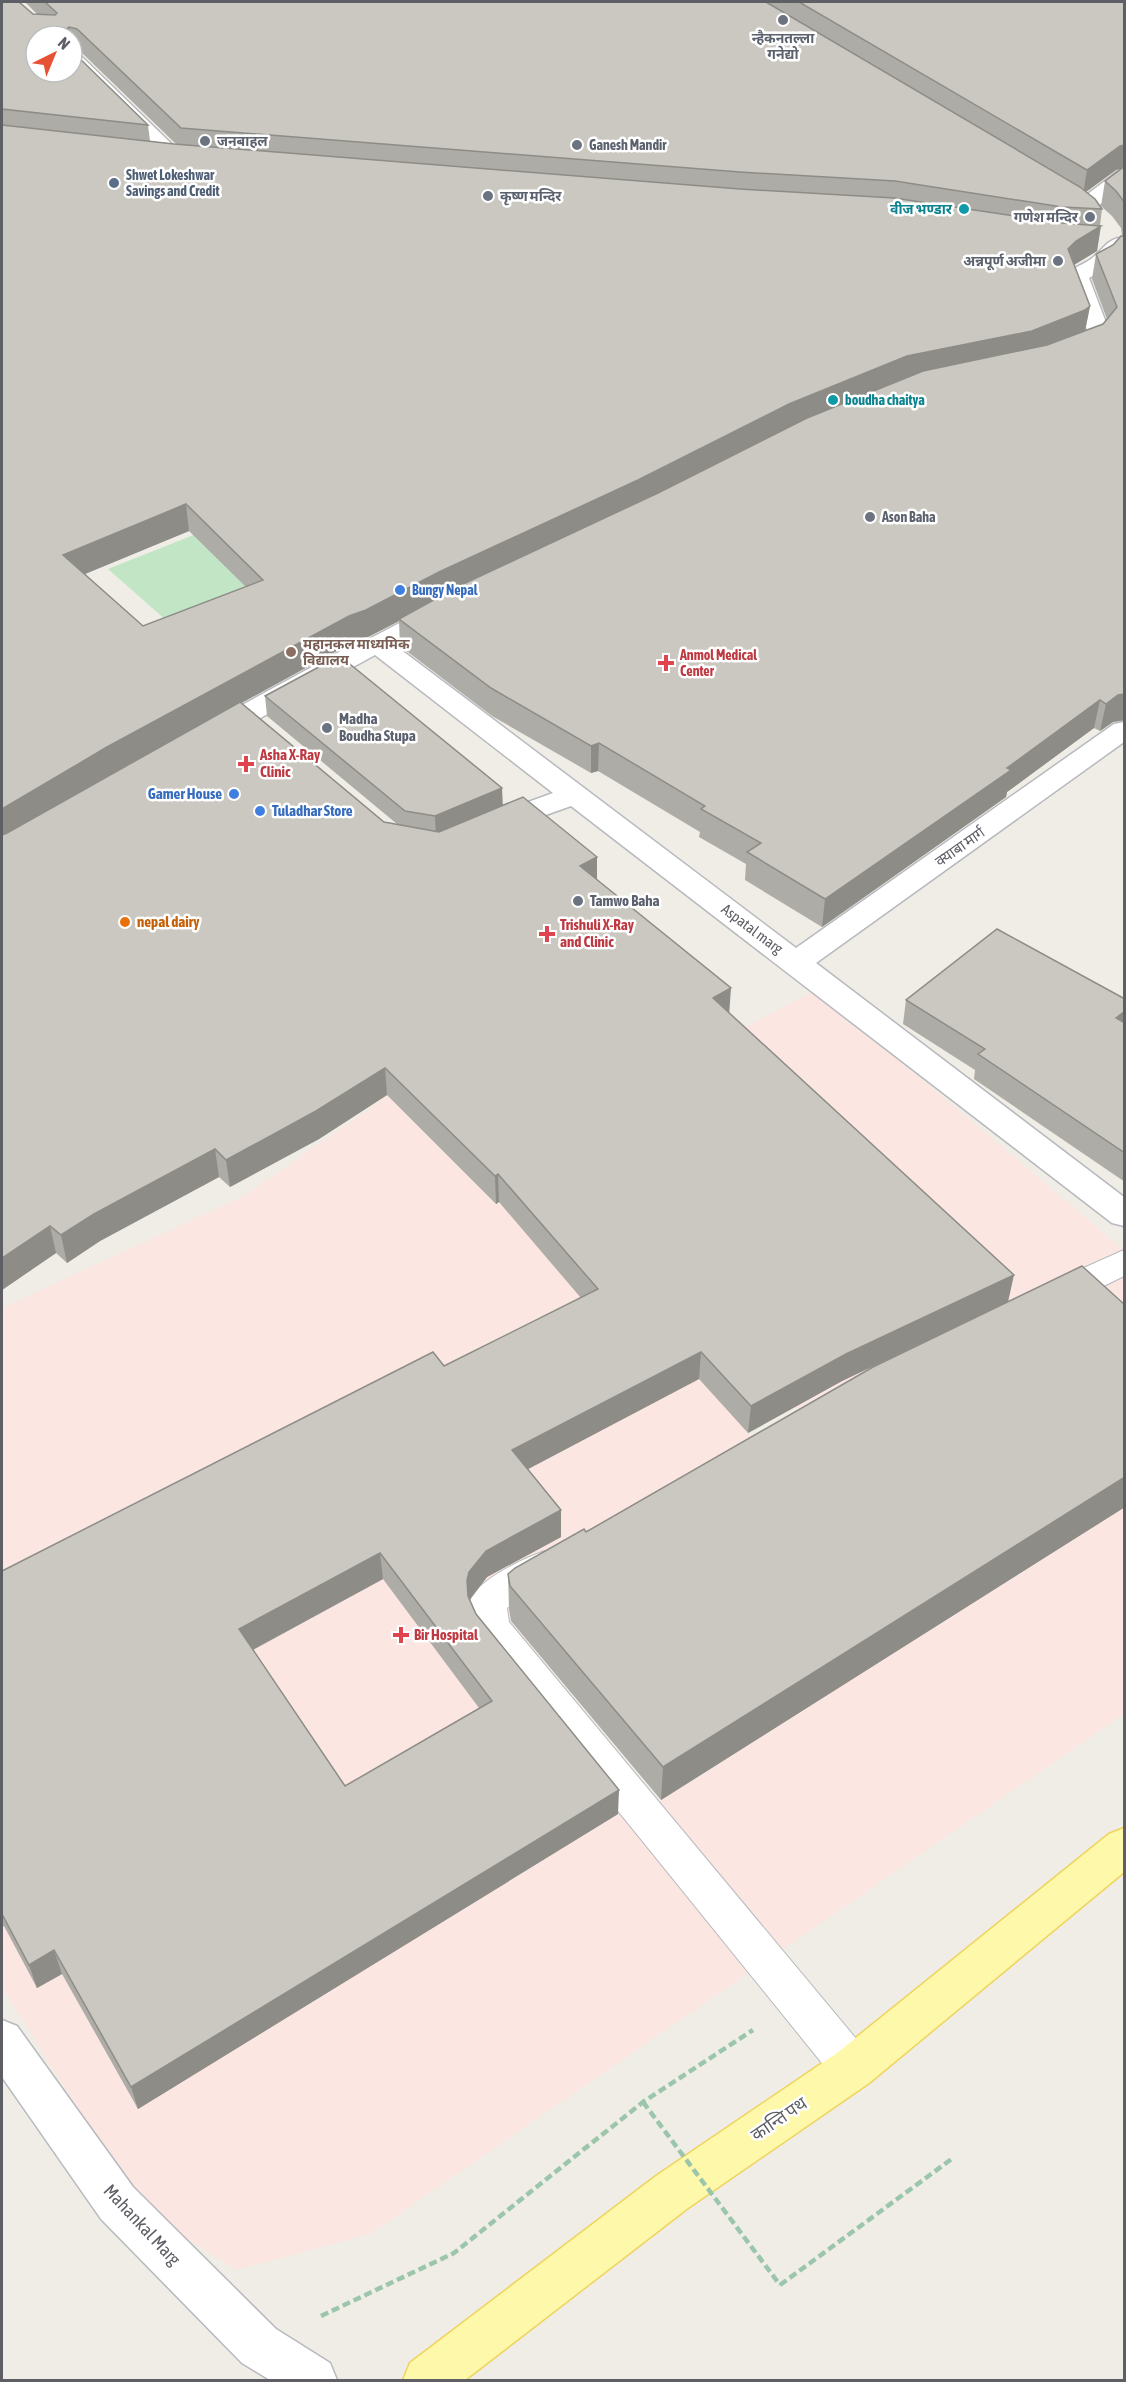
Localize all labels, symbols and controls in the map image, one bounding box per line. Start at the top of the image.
marker: न्हैकनतल्ला गनेद्यो [776,13,790,27]
north arrow [24,24,84,84]
place label: न्हैकनतल्ला गनेद्यो [752,29,815,62]
text: N [55,33,74,53]
place label: जनबाहल [217,133,268,149]
marker: जनबाहल [198,134,212,148]
place label: Ganesh Mandir [589,137,667,153]
marker: Ganesh Mandir [570,138,584,152]
place label: Shwet Lokeshwar Savings and Credit [126,167,220,199]
marker: Shwet Lokeshwar Savings and Credit [107,176,121,190]
place label: कृष्ण मन्दिर [500,188,562,206]
marker: कृष्ण मन्दिर [481,189,495,203]
place label: वीज भण्डार [890,201,953,217]
marker: वीज भण्डार [957,202,971,216]
place label: गणेश मन्दिर [1014,208,1079,225]
marker: गणेश मन्दिर [1083,210,1097,224]
place label: अन्नपूर्ण अजीमा [963,253,1047,271]
marker: अन्नपूर्ण अजीमा [1051,254,1065,268]
place label: boudha chaitya [845,392,925,408]
marker: boudha chaitya [826,393,840,407]
place label: Ason Baha [881,509,936,525]
marker: Ason Baha [863,510,877,524]
place label: Bungy Nepal [412,582,478,598]
marker: Bungy Nepal [393,583,407,597]
place label: महानकल माध्यमिक विद्यालय [303,636,410,668]
marker: महानकल माध्यमिक विद्यालय [284,645,298,659]
place label: Anmol Medical Center [679,647,757,679]
marker: Anmol Medical Center [657,654,675,672]
place label: Madha Boudha Stupa [339,710,416,744]
marker: Madha Boudha Stupa [320,721,334,735]
place label: Asha X-Ray Clinic [259,746,321,780]
marker: Asha X-Ray Clinic [237,755,255,773]
place label: Gamer House [148,785,222,802]
marker: Gamer House [227,787,241,801]
place label: Tuladhar Store [272,802,353,819]
marker: Tuladhar Store [253,804,267,818]
street label: क्याबा मार्ग [932,823,989,870]
place label: Tamwo Baha [590,892,660,909]
marker: Tamwo Baha [571,894,585,908]
street label: Aspatal marg [718,900,787,957]
place label: nepal dairy [137,913,200,930]
marker: nepal dairy [118,915,132,929]
place label: Trishuli X-Ray and Clinic [560,916,635,950]
marker: Trishuli X-Ray and Clinic [538,925,556,943]
marker: Bir Hospital [392,1626,410,1644]
place label: Bir Hospital [414,1626,479,1643]
street label: कान्ति पथ [747,2092,811,2145]
street label: Mahankal Marg [100,2180,185,2270]

